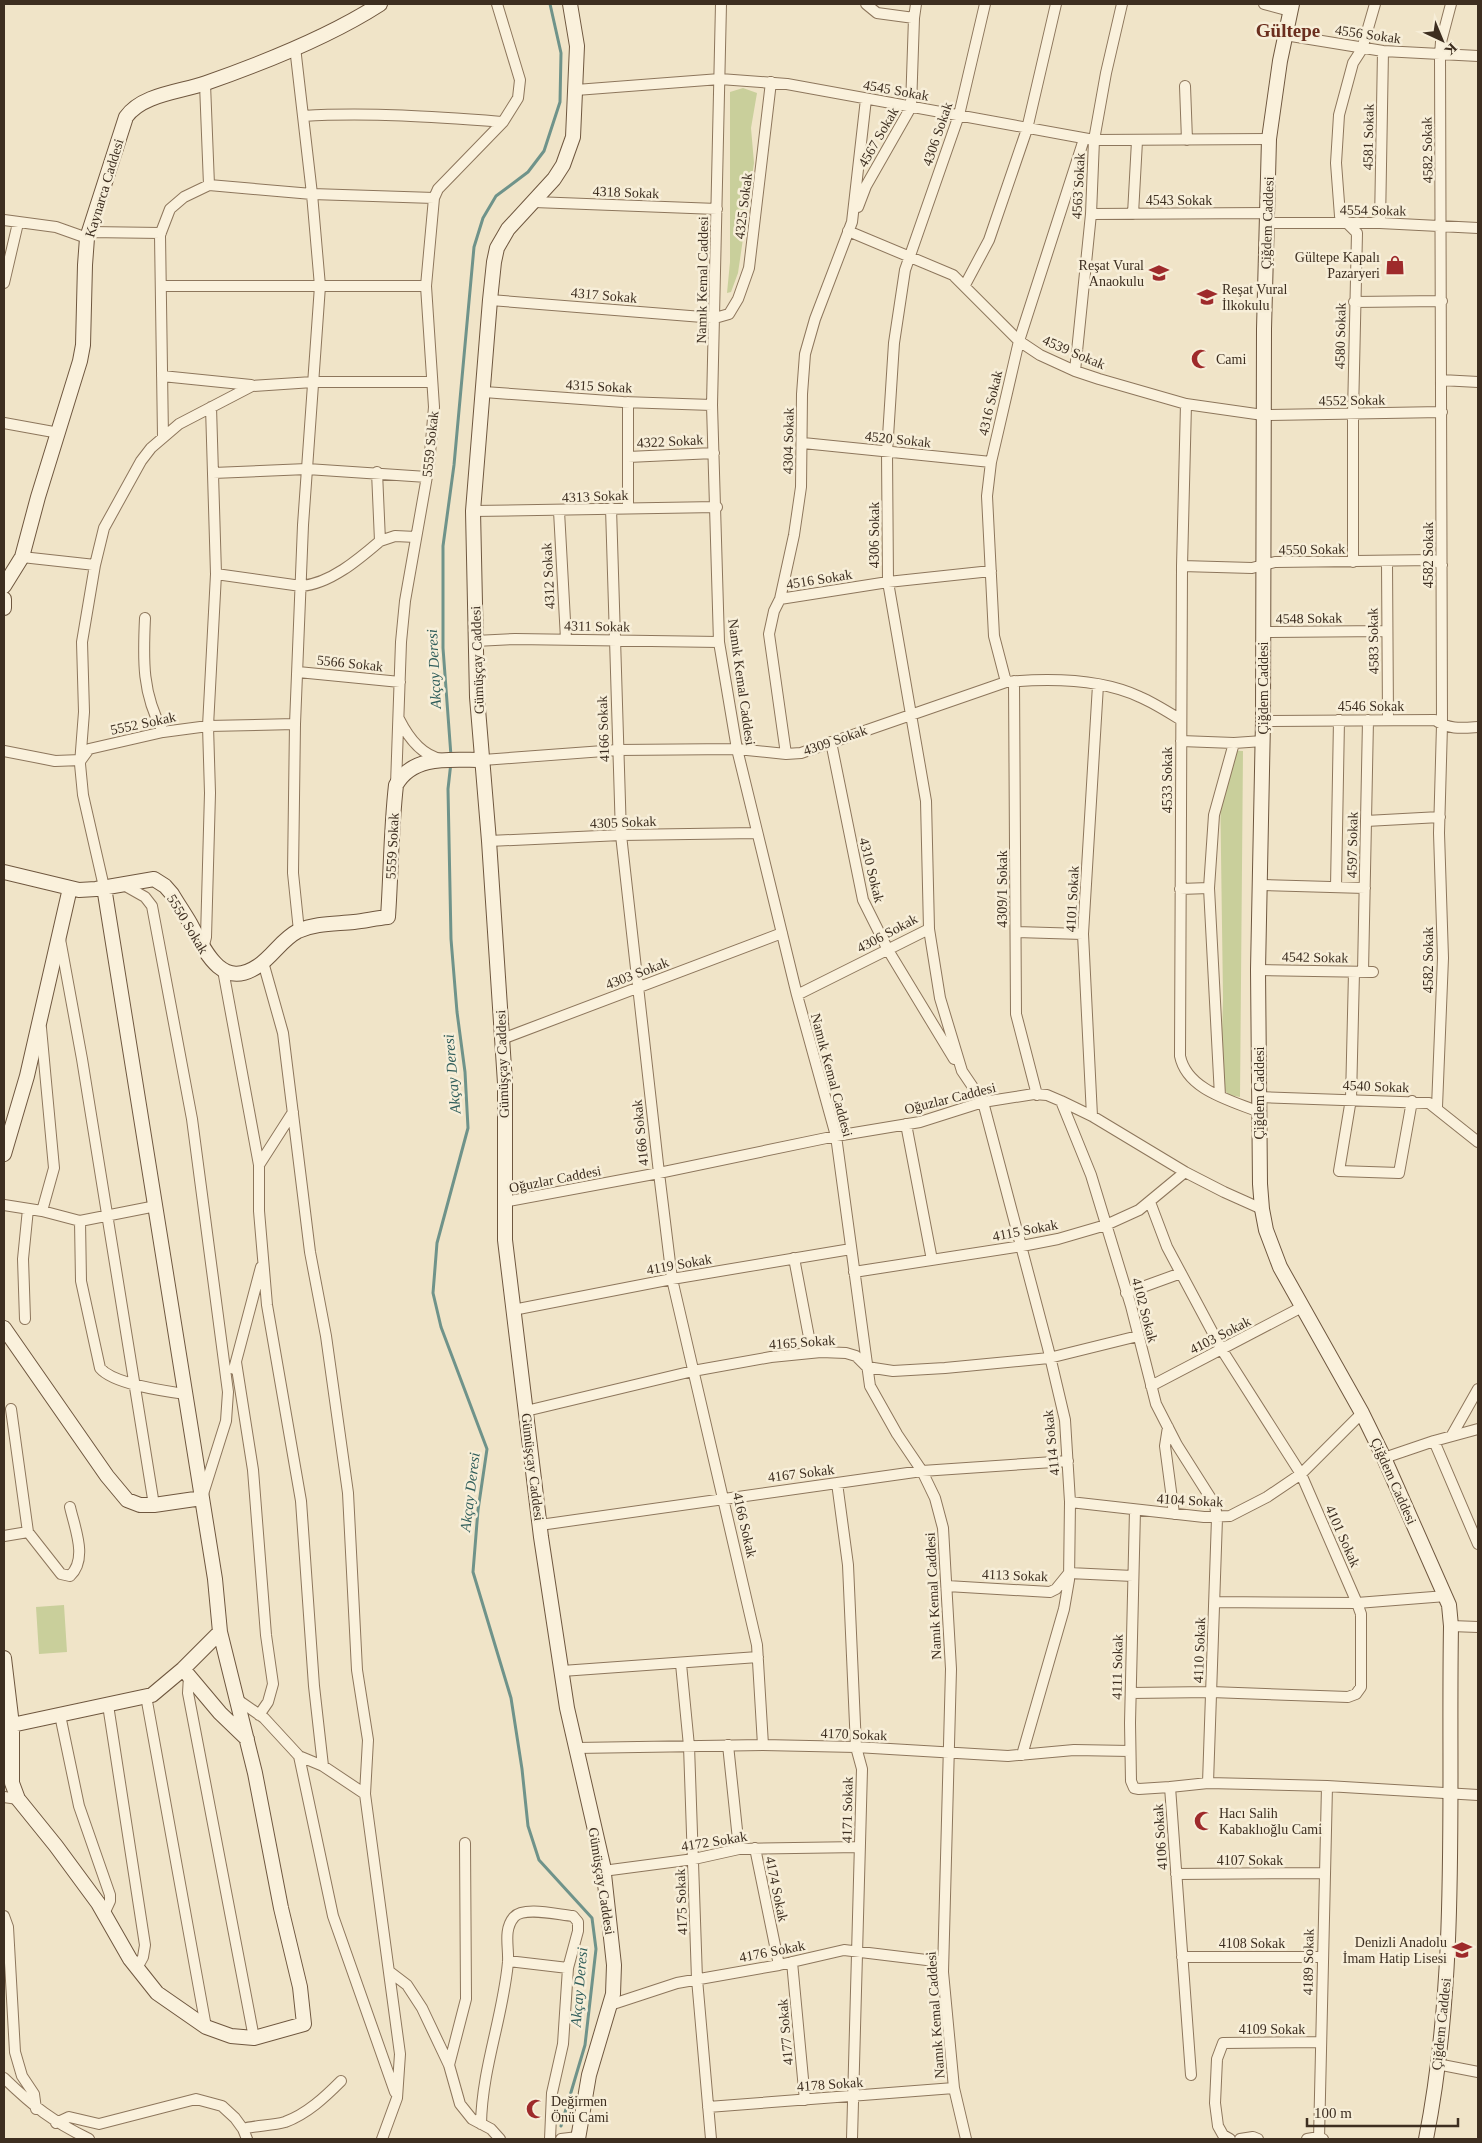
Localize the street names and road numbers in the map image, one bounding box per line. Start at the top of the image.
street label: 4556 Sokak [1334,22,1402,47]
street label: 4545 Sokak [862,77,930,104]
street label: 4306 Sokak [920,100,955,168]
street label: 4581 Sokak [1360,104,1377,170]
street label: 4567 Sokak [855,105,902,170]
street label: 4582 Sokak [1419,117,1436,183]
street label: Kaynarca Caddesi [82,137,127,239]
street label: 4563 Sokak [1069,152,1088,220]
street label: 4325 Sokak [732,172,755,240]
street label: Çiğdem Caddesi [1258,176,1277,270]
street label: 4318 Sokak [592,184,659,201]
street label: 4543 Sokak [1146,193,1212,208]
street label: 4554 Sokak [1340,202,1406,219]
street label: Namık Kemal Caddesi [694,216,711,344]
street label: 4317 Sokak [570,285,638,306]
street label: 4580 Sokak [1332,303,1349,369]
street label: 4539 Sokak [1040,333,1107,372]
street label: 4316 Sokak [976,369,1005,437]
street label: 4315 Sokak [565,377,633,396]
street label: 4552 Sokak [1319,392,1385,409]
street label: 4304 Sokak [780,408,797,474]
street label: 5559 Sokak [420,410,441,478]
street label: 4520 Sokak [864,429,932,450]
street label: 4322 Sokak [636,432,704,451]
street label: 4313 Sokak [562,488,629,505]
street label: 4306 Sokak [867,502,882,568]
street label: 4582 Sokak [1421,522,1436,588]
street label: 4550 Sokak [1279,541,1345,558]
street label: 4312 Sokak [539,542,558,610]
street label: 4516 Sokak [785,567,853,592]
street label: Gümüşçay Caddesi [468,605,487,714]
street label: 4583 Sokak [1365,608,1382,674]
street label: 4548 Sokak [1276,610,1342,627]
street label: 4311 Sokak [564,618,630,635]
street label: Namık Kemal Caddesi [725,618,758,746]
street label: Çiğdem Caddesi [1256,641,1271,734]
street label: 5566 Sokak [316,653,384,674]
street label: 4166 Sokak [595,695,612,762]
street label: 4546 Sokak [1338,699,1404,714]
street label: 5552 Sokak [109,709,177,738]
street label: 4309 Sokak [801,723,869,758]
street label: 4533 Sokak [1160,747,1175,813]
street label: 5559 Sokak [383,812,402,880]
street label: 4597 Sokak [1344,812,1361,878]
street label: 4305 Sokak [590,814,657,831]
street label: 4310 Sokak [856,836,887,904]
street label: 4309/1 Sokak [995,850,1010,928]
street label: 4101 Sokak [1063,865,1082,933]
street label: 5550 Sokak [164,892,211,957]
street label: 4306 Sokak [854,911,920,956]
street label: 4582 Sokak [1421,927,1436,993]
street label: 4542 Sokak [1282,949,1348,966]
street label: 4303 Sokak [603,955,671,992]
street label: Gümüşçay Caddesi [493,1009,512,1118]
street label: Namık Kemal Caddesi [808,1012,855,1139]
street label: Çiğdem Caddesi [1252,1046,1267,1139]
street label: 4540 Sokak [1342,1078,1409,1095]
street label: Oğuzlar Caddesi [903,1080,997,1117]
street label: 4166 Sokak [630,1099,651,1167]
street label: Oğuzlar Caddesi [508,1163,603,1196]
street label: 4115 Sokak [991,1217,1059,1244]
street label: 4119 Sokak [645,1251,713,1278]
street label: 4102 Sokak [1129,1276,1160,1344]
street label: 4103 Sokak [1187,1314,1253,1357]
street label: 4165 Sokak [768,1333,836,1352]
street label: 4114 Sokak [1041,1409,1062,1477]
street label: Gümüşçay Caddesi [518,1412,547,1522]
street label: Çiğdem Caddesi [1368,1436,1419,1527]
street label: 4167 Sokak [767,1462,835,1485]
street label: 4166 Sokak [730,1491,759,1559]
street label: 4104 Sokak [1156,1491,1224,1510]
street label: 4101 Sokak [1322,1503,1363,1570]
street label: Namık Kemal Caddesi [923,1532,944,1660]
street label: 4113 Sokak [982,1567,1048,1584]
street label: 4110 Sokak [1191,1617,1208,1683]
street label: 4111 Sokak [1109,1634,1126,1700]
street label: 4170 Sokak [820,1726,887,1743]
street label: 4171 Sokak [839,1777,856,1843]
street label: 4106 Sokak [1151,1803,1170,1871]
street label: Gümüşçay Caddesi [586,1826,617,1936]
street label: 4172 Sokak [680,1829,748,1854]
street label: 4107 Sokak [1217,1853,1283,1868]
street label: 4174 Sokak [762,1855,791,1923]
street label: 4175 Sokak [673,1868,690,1935]
street label: 4189 Sokak [1300,1929,1317,1995]
street label: 4108 Sokak [1219,1936,1285,1951]
street label: 4176 Sokak [738,1938,806,1965]
street label: Namık Kemal Caddesi [924,1951,947,2079]
street label: Çiğdem Caddesi [1429,1977,1454,2071]
street label: 4177 Sokak [775,1998,796,2066]
street label: 4109 Sokak [1239,2022,1305,2037]
street label: 4178 Sokak [796,2075,864,2094]

